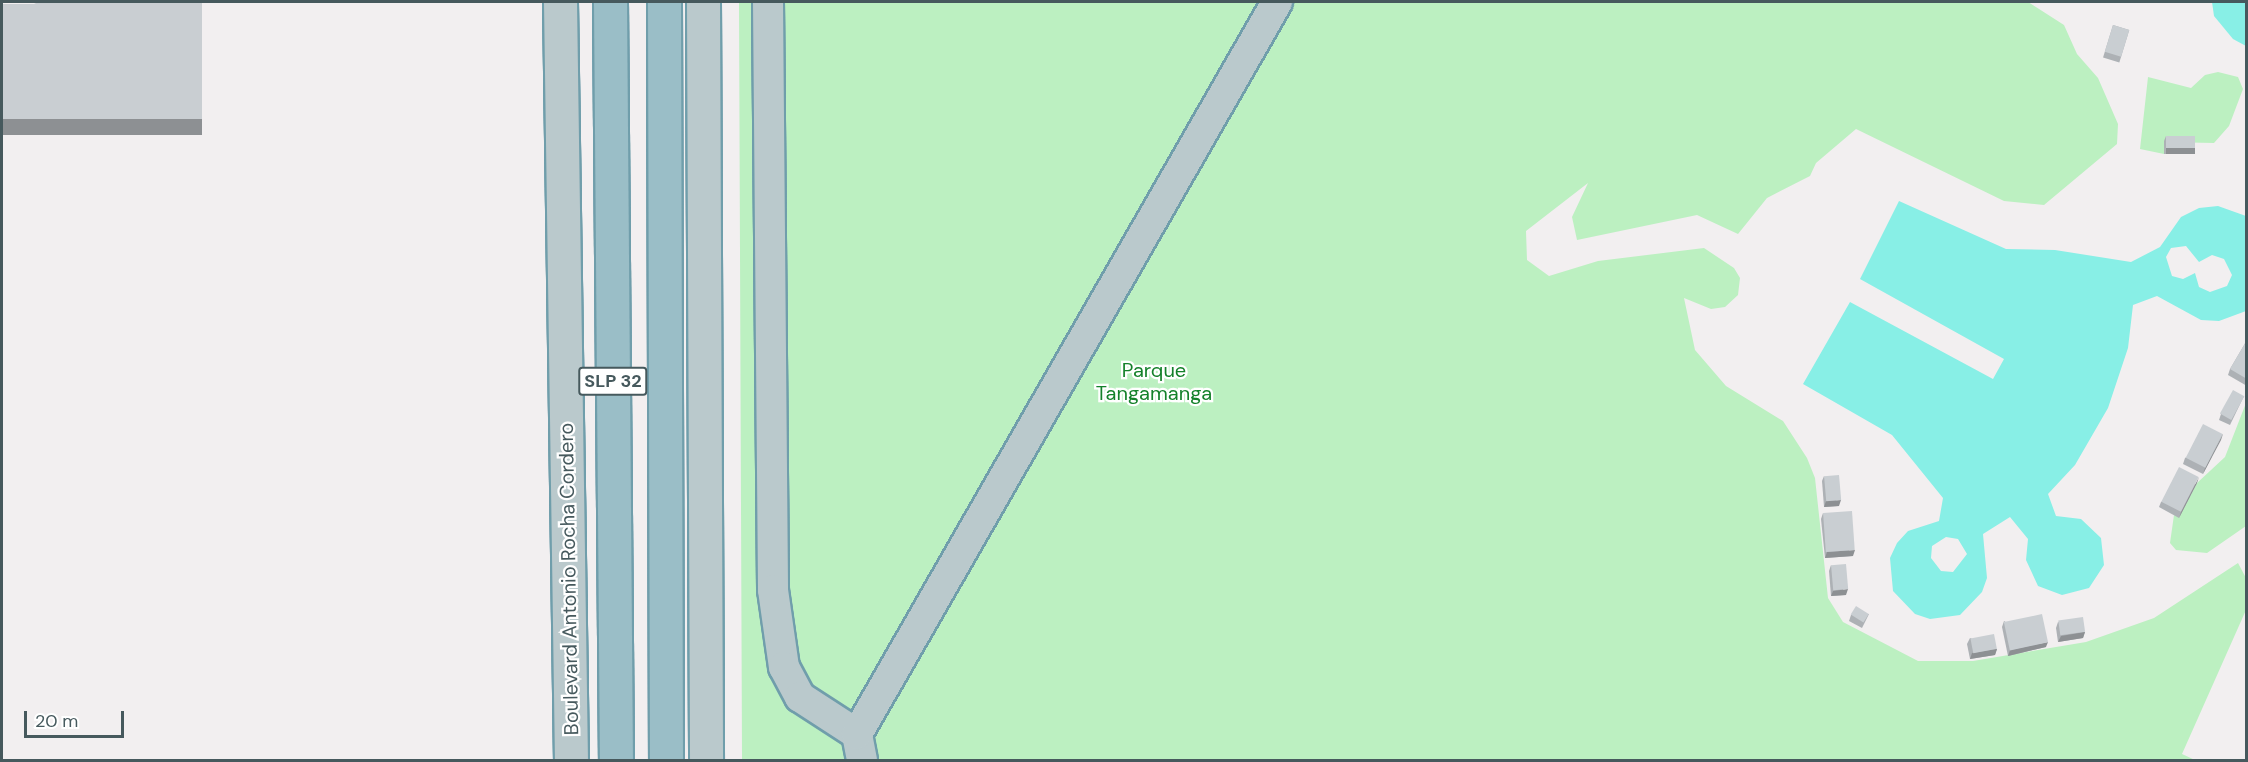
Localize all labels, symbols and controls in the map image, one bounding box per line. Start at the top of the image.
park label: Parque Tangamanga [1096,358,1212,405]
road number: SLP 32 [577,366,649,396]
street label: Boulevard Antonio Rocha Cordero [554,423,584,735]
scale bar [27,699,128,737]
text: 20 m [35,709,78,733]

